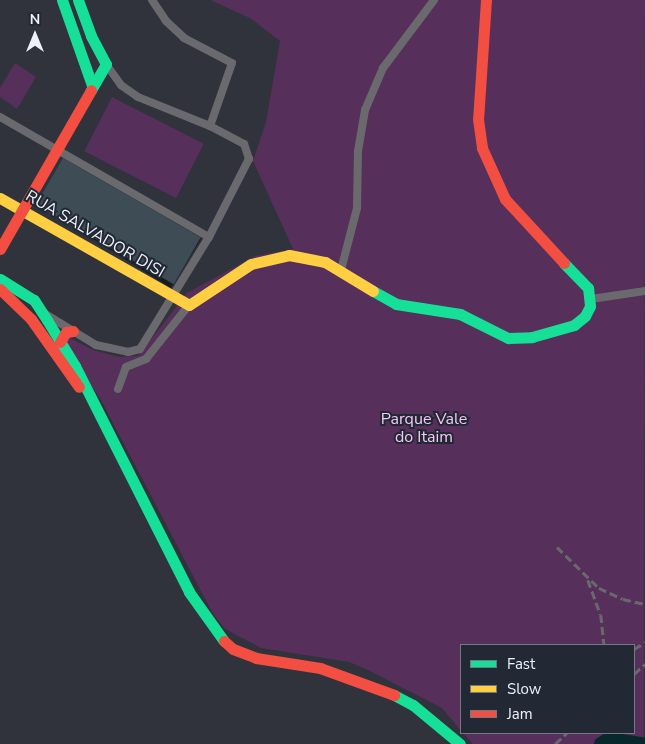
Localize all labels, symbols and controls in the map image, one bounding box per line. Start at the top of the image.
north arrow [10,10,60,60]
text: N [30,10,40,29]
street label: RUA SALVADOR DISI [22,186,168,282]
park label: Parque Vale do Itaim [381,409,467,447]
legend [460,644,635,734]
text: Fast [507,654,535,674]
text: Slow [507,679,541,699]
text: Jam [507,704,533,724]

